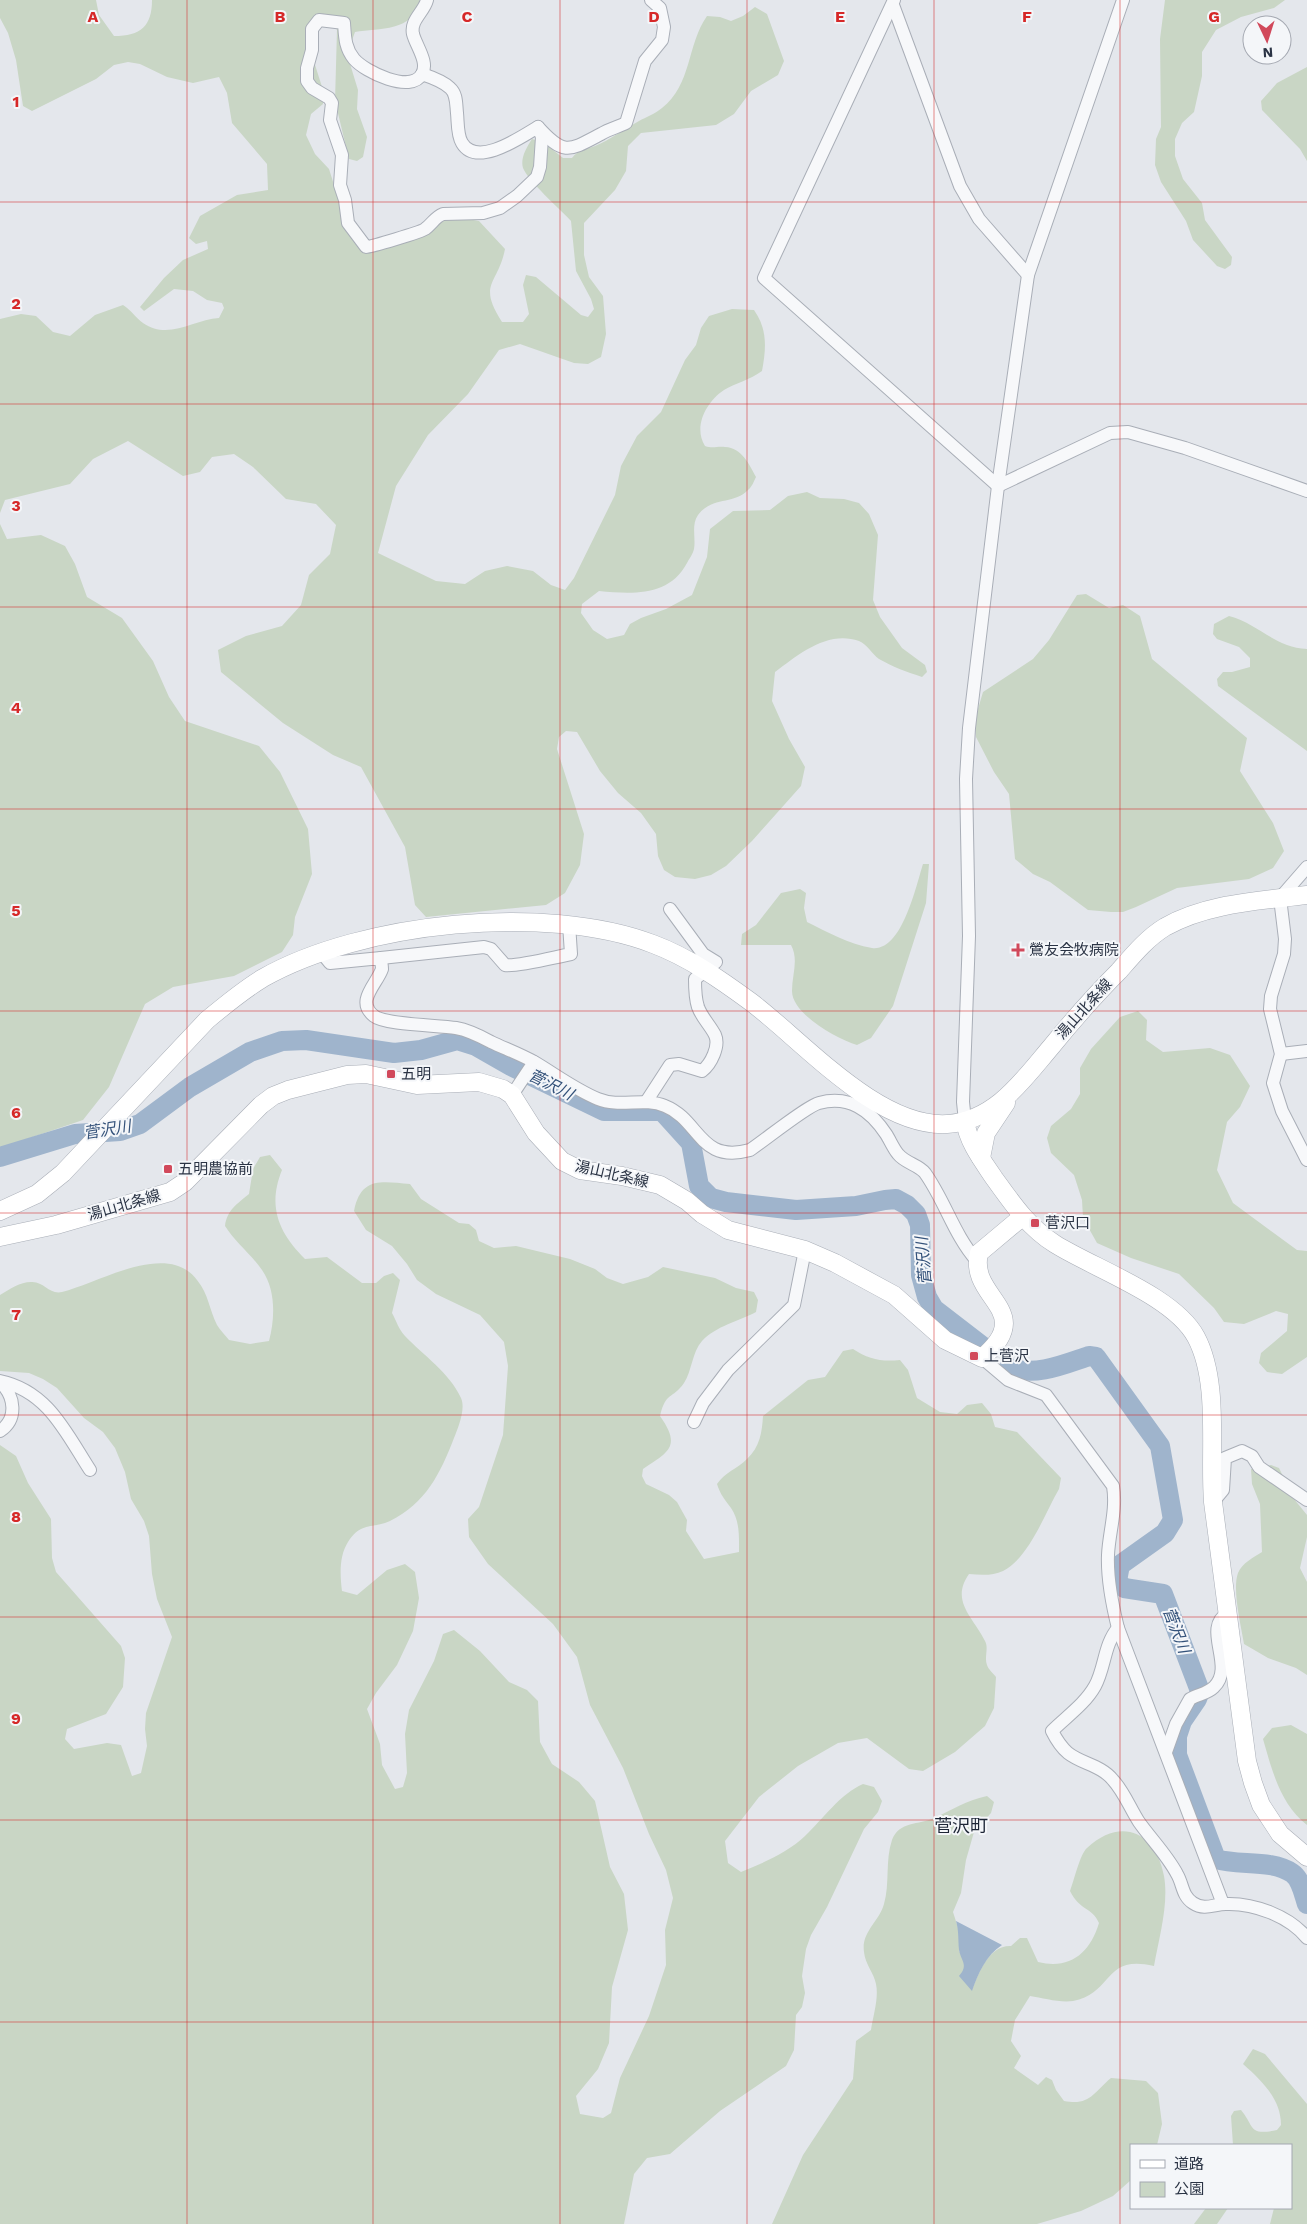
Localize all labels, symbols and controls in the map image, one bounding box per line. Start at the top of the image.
text: A [88,7,99,26]
text: B [275,7,286,26]
text: C [462,7,473,26]
text: D [648,7,660,26]
text: E [835,7,845,26]
text: F [1022,7,1032,26]
text: G [1208,7,1220,26]
north arrow [1242,15,1292,65]
text: N [1262,45,1274,61]
text: 1 [13,92,19,111]
text: 2 [11,294,21,313]
text: 3 [11,496,21,515]
text: 4 [11,698,21,717]
text: 5 [11,901,21,920]
place label: 鶯友会牧病院 [1029,941,1119,959]
marker: 鶯友会牧病院 [1011,943,1025,957]
street label: 湯山北条線 [1052,975,1116,1043]
place label: 五明 [401,1065,431,1083]
water label: 菅沢川 [525,1065,578,1105]
marker: 五明 [385,1068,397,1080]
text: 6 [11,1103,21,1122]
water label: 菅沢川 [82,1116,134,1143]
street label: 湯山北条線 [573,1157,651,1191]
place label: 五明農協前 [178,1160,253,1178]
marker: 五明農協前 [162,1163,174,1175]
street label: 湯山北条線 [85,1186,163,1224]
place label: 菅沢口 [1045,1214,1090,1232]
marker: 菅沢口 [1029,1217,1041,1229]
water label: 菅沢川 [912,1234,935,1286]
text: 7 [11,1305,21,1324]
place label: 上菅沢 [984,1347,1029,1365]
marker: 上菅沢 [968,1350,980,1362]
text: 8 [11,1507,21,1526]
water label: 菅沢川 [1159,1604,1195,1658]
text: 9 [11,1709,21,1728]
district label: 菅沢町 [934,1815,988,1836]
legend [1130,2144,1292,2209]
text: 道路 [1174,2155,1204,2173]
text: 公園 [1174,2180,1204,2198]

